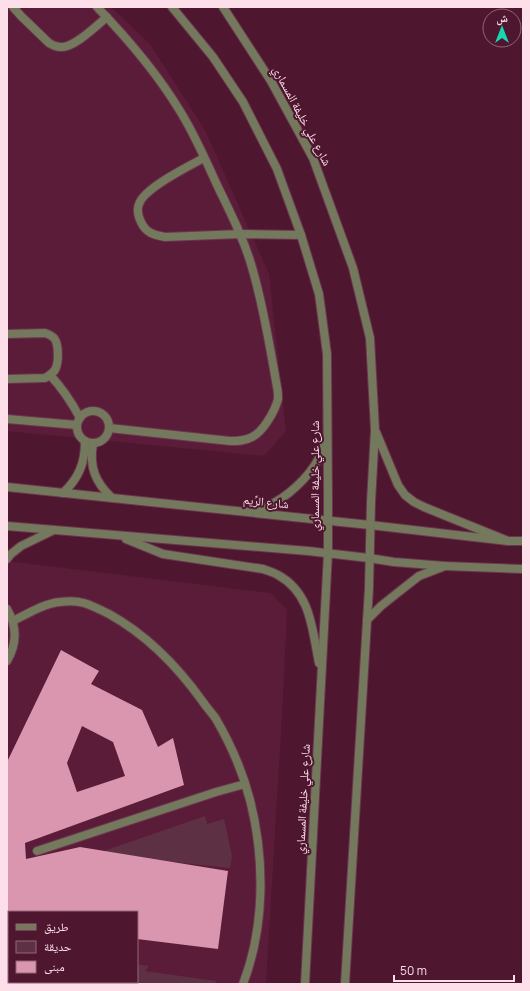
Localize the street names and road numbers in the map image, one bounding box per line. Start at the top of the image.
street label: شارع علي خليفة المسماري [267,63,336,170]
street label: شارع علي خليفة المسماري [306,421,325,531]
street label: شارع الرِّيم [242,491,290,512]
street label: شارع علي خليفة المسماري [291,743,316,855]

